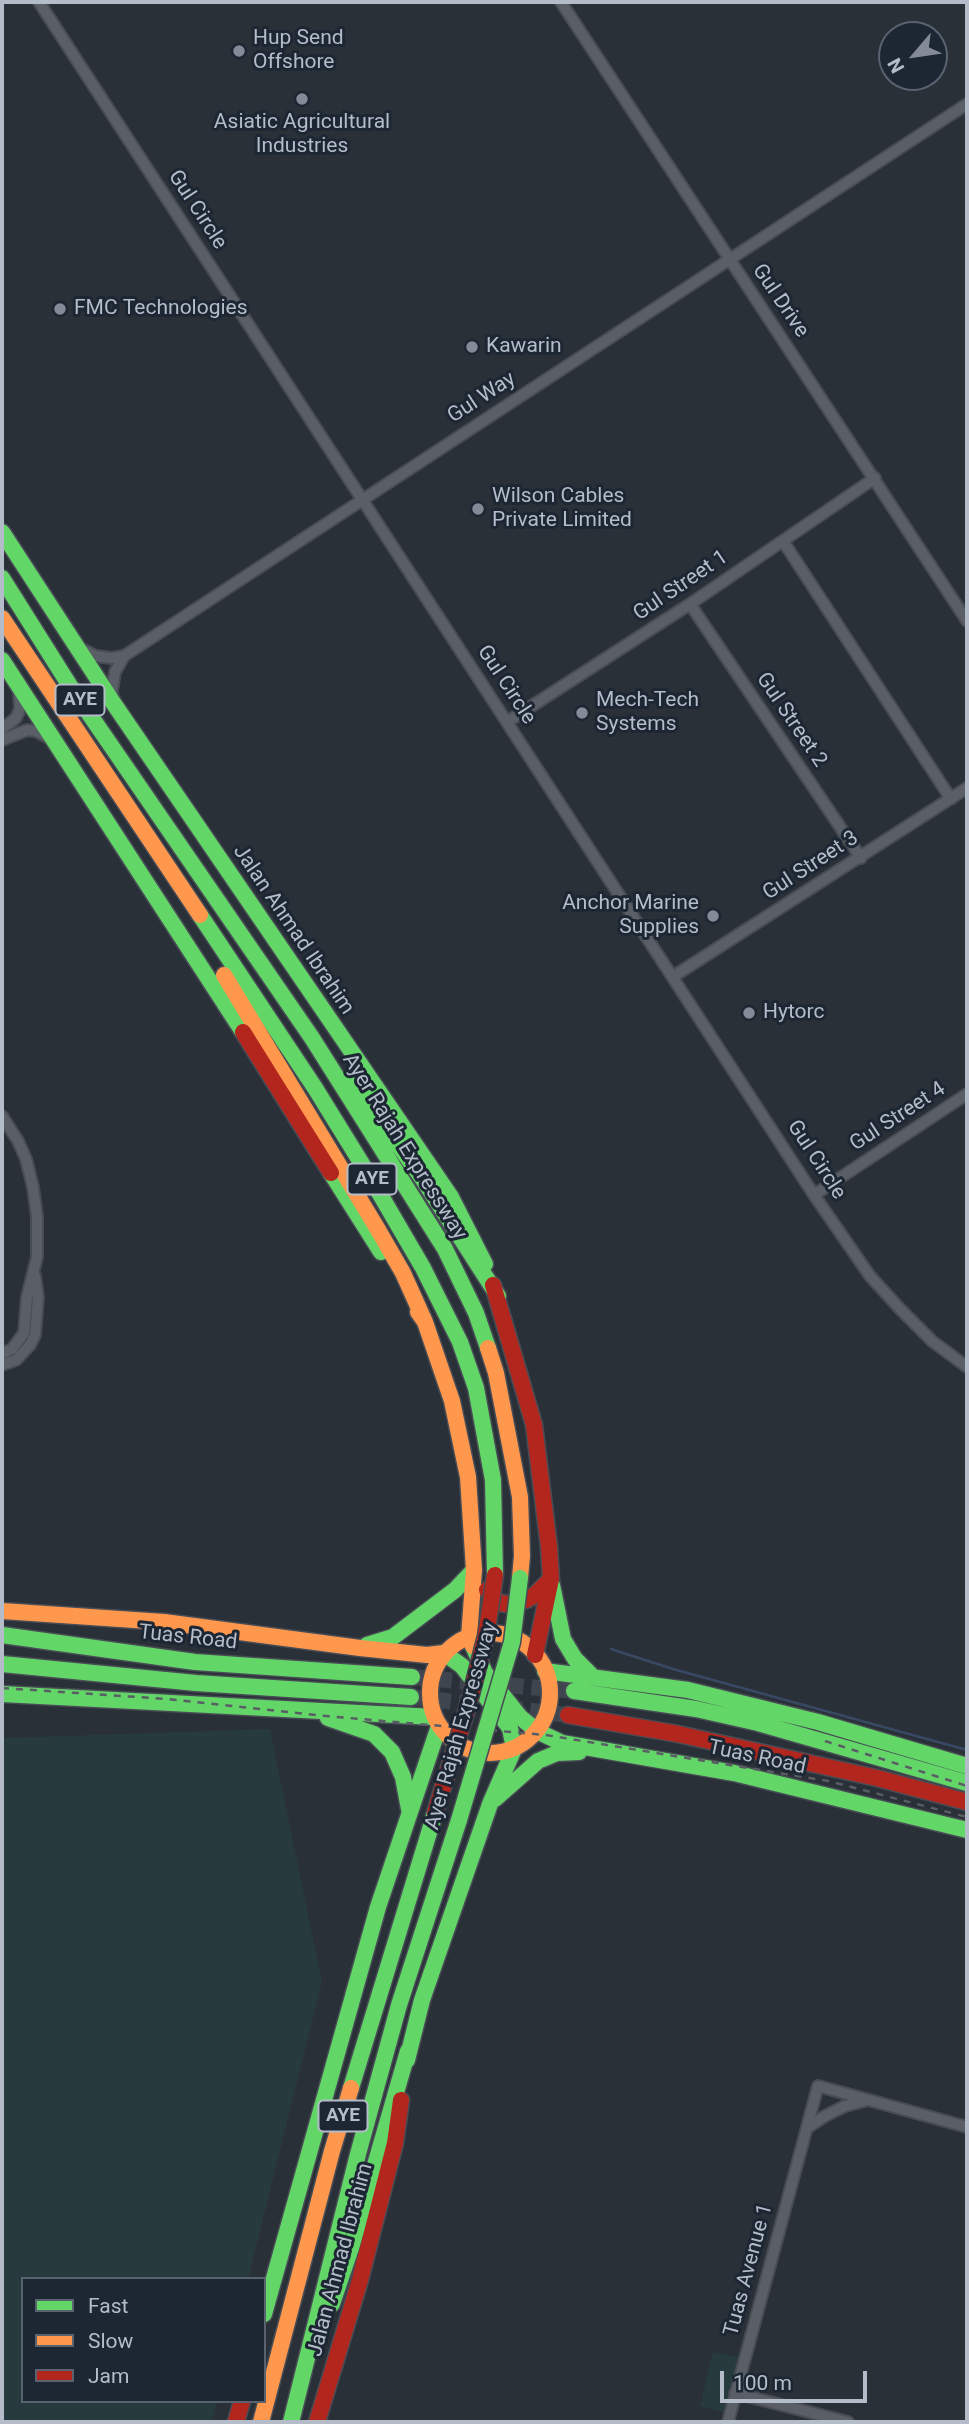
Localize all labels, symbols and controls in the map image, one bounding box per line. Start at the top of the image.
north arrow [878,21,948,91]
place label: Hup Send Offshore [253,26,344,76]
marker: Hup Send Offshore [231,43,247,59]
text: N [883,54,909,77]
marker: Asiatic Agricultural Industries [294,91,310,107]
place label: Asiatic Agricultural Industries [214,110,390,160]
street label: Gul Circle [162,166,232,254]
street label: Gul Drive [746,259,814,343]
place label: FMC Technologies [74,296,248,322]
marker: FMC Technologies [52,301,68,317]
place label: Kawarin [486,334,562,360]
marker: Kawarin [464,339,480,355]
street label: Gul Way [443,367,521,429]
place label: Wilson Cables Private Limited [492,484,632,534]
marker: Wilson Cables Private Limited [470,501,486,517]
street label: Gul Street 1 [629,545,733,627]
street label: Gul Circle [471,641,541,729]
street label: Gul Street 2 [750,668,832,772]
road number: AYE [56,684,104,716]
place label: Mech-Tech Systems [596,688,699,738]
marker: Mech-Tech Systems [574,705,590,721]
street label: Gul Street 3 [759,826,863,906]
street label: Jalan Ahmad Ibrahim [227,840,359,1020]
place label: Anchor Marine Supplies [562,891,699,941]
marker: Anchor Marine Supplies [705,908,721,924]
place label: Hytorc [763,1000,824,1026]
marker: Hytorc [741,1005,757,1021]
street label: Ayer Rajah Expressway [336,1049,472,1245]
street label: Gul Street 4 [846,1077,950,1157]
street label: Gul Circle [781,1116,851,1204]
road number: AYE [348,1163,396,1194]
street label: Ayer Rajah Expressway [420,1619,504,1833]
street label: Tuas Road [138,1620,238,1656]
street label: Tuas Road [706,1735,808,1781]
road number: AYE [318,2100,368,2132]
street label: Jalan Ahmad Ibrahim [303,2161,379,2359]
street label: Tuas Avenue 1 [719,2201,779,2339]
legend [21,2277,266,2403]
text: Fast [88,2294,128,2318]
text: Slow [88,2329,133,2353]
scale bar [724,2358,871,2402]
text: Jam [88,2364,129,2388]
text: 100 m [733,2371,792,2395]

